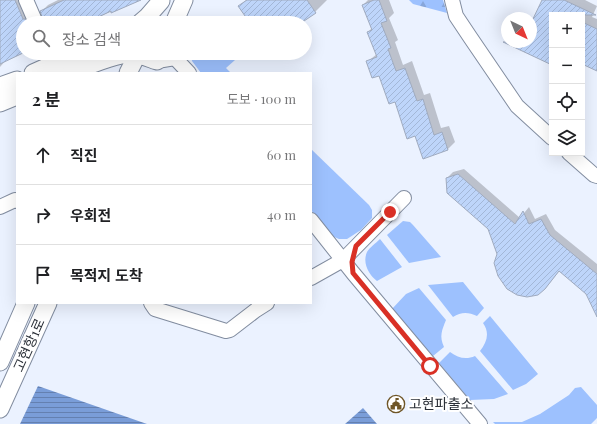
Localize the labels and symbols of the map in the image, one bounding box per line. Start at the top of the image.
north arrow [501,12,537,48]
route end [381,203,399,221]
street label: 고현항1로 [8,315,49,375]
route start [421,357,439,375]
public building icon: 고현파출소 [386,394,406,414]
place label: 고현파출소 [409,394,474,413]

